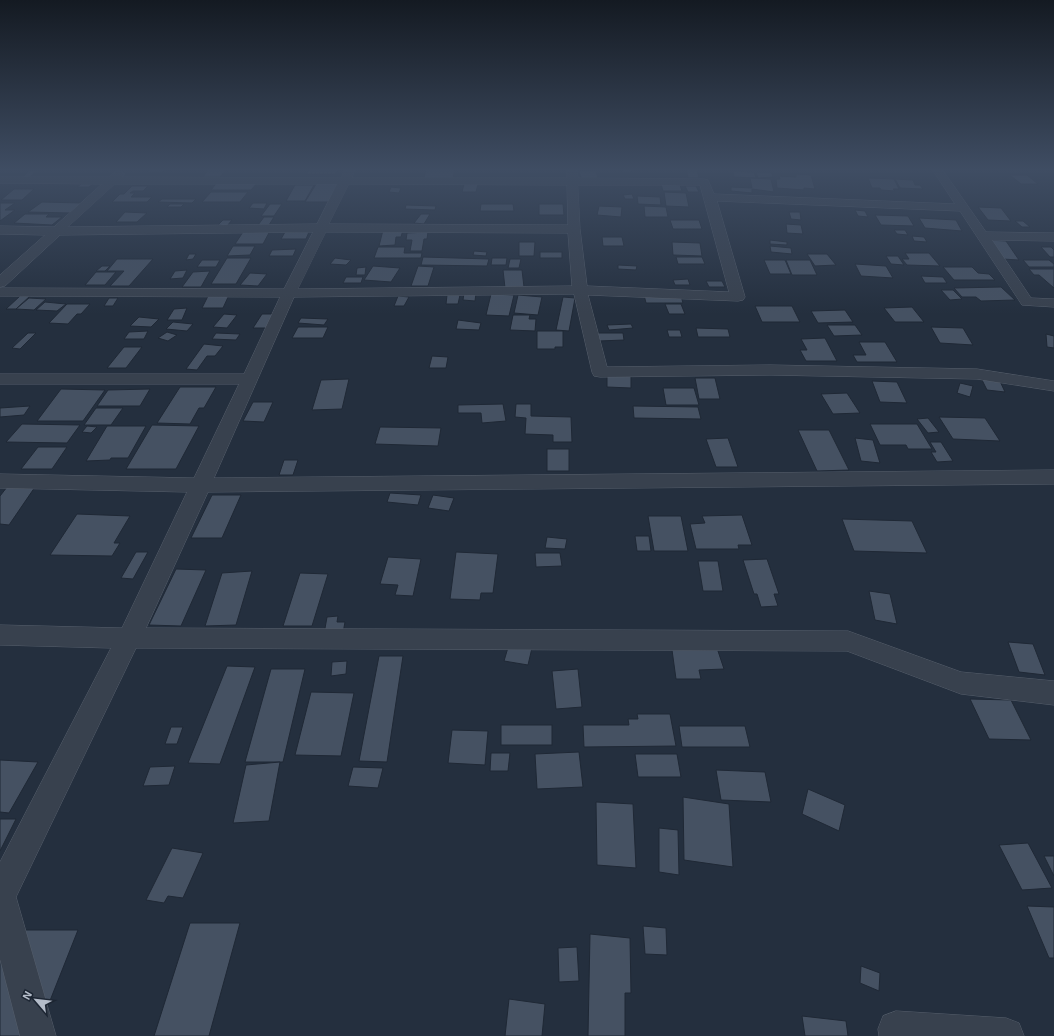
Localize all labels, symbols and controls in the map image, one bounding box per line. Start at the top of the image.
north arrow [16,980,56,1020]
text: N [19,988,34,1002]

